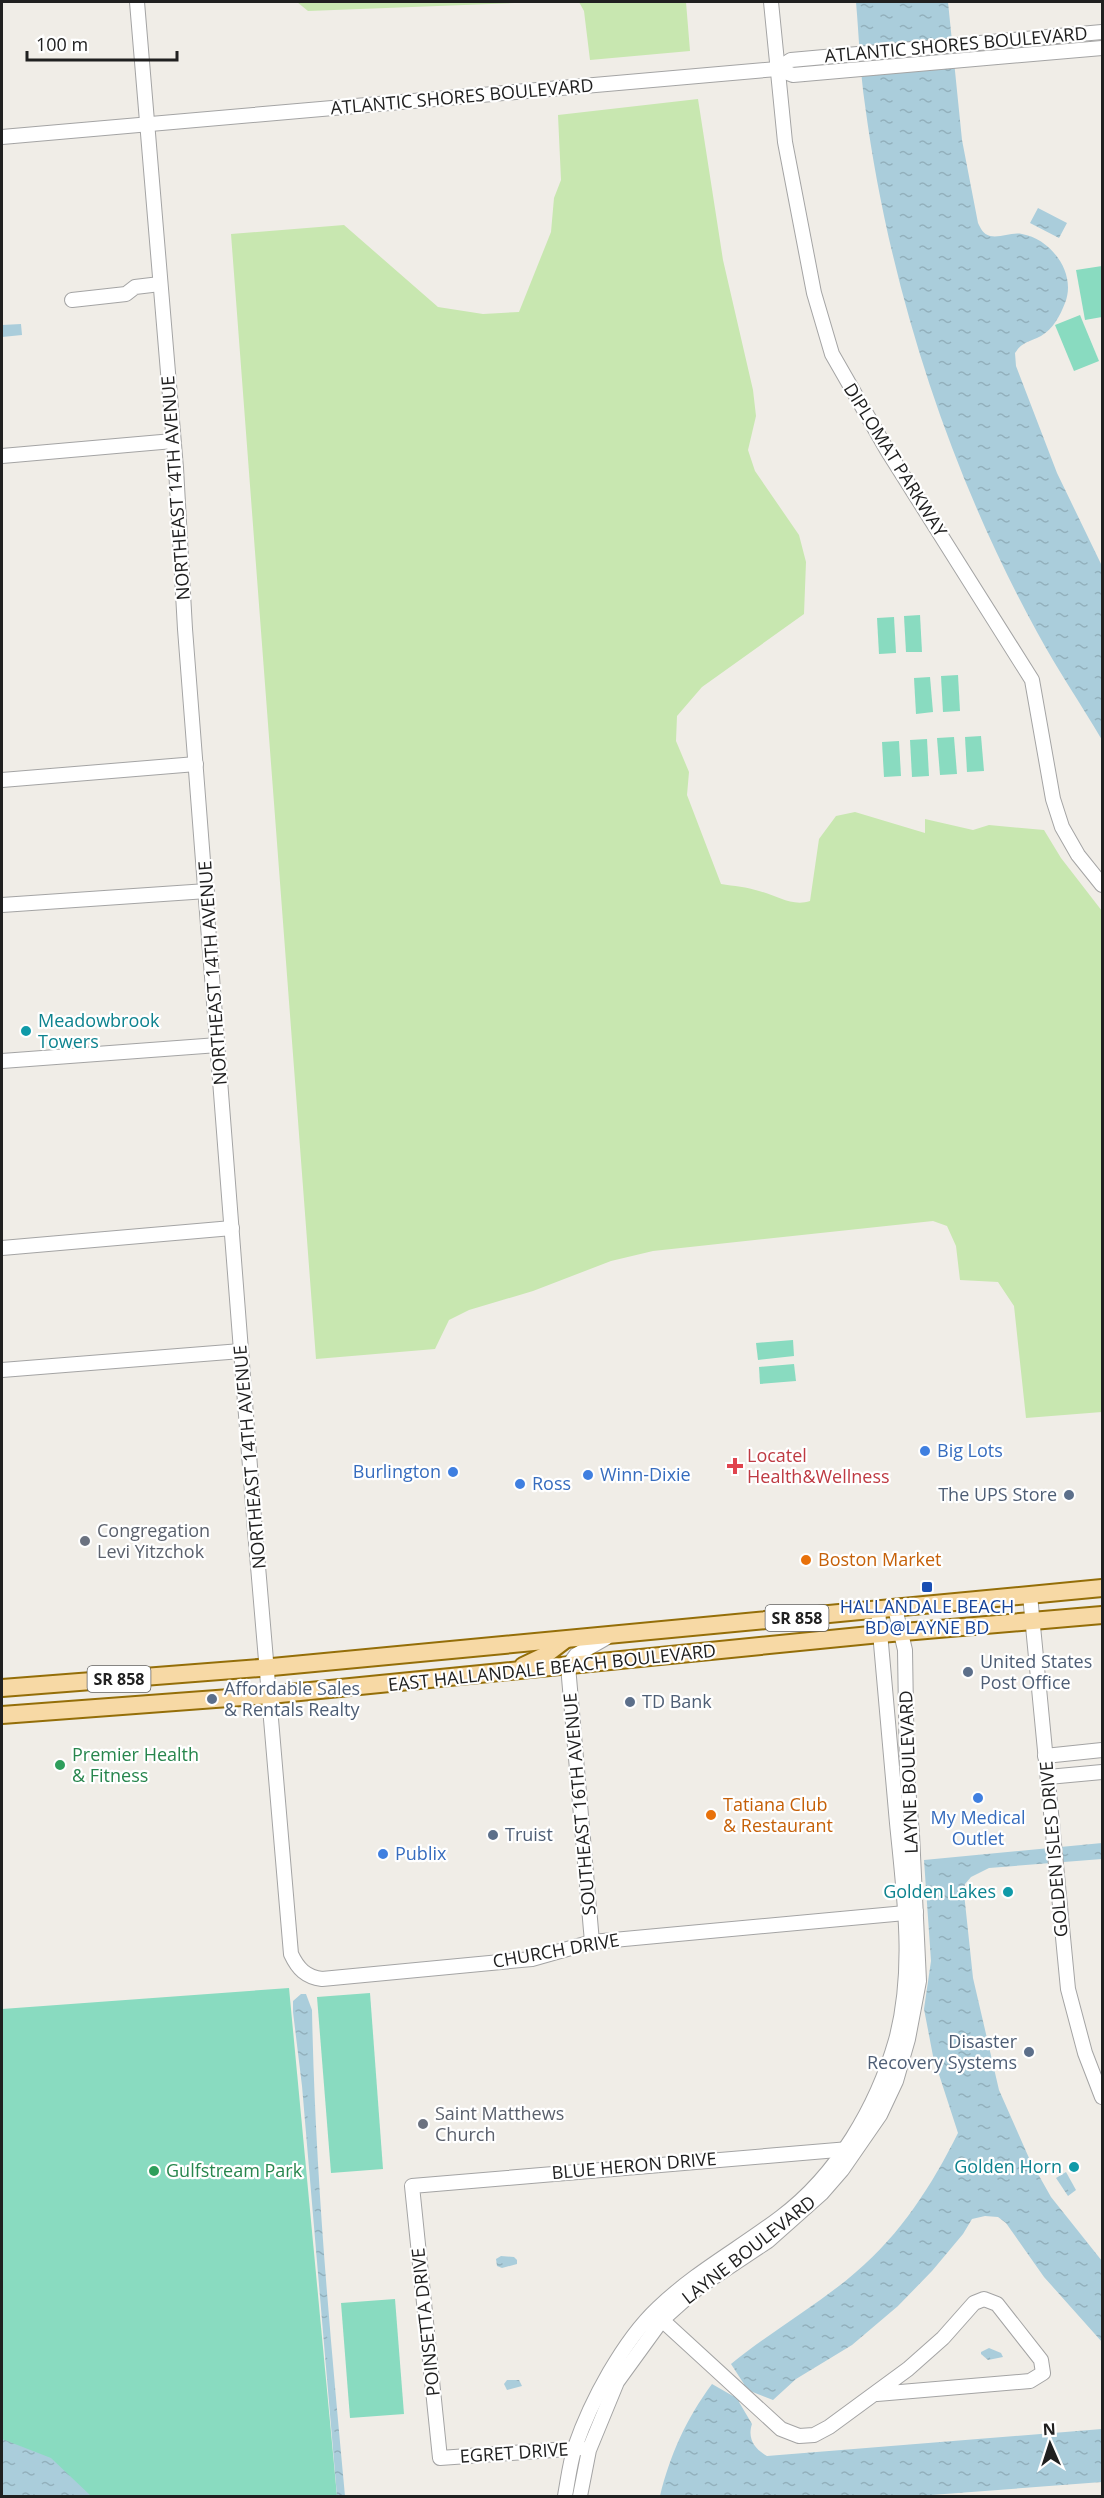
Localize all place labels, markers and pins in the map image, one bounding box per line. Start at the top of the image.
place label: Meadowbrook Towers [38,1008,160,1053]
marker: Meadowbrook Towers [19,1024,33,1038]
place label: Big Lots [937,1438,1003,1462]
place label: Locatel Health&Wellness [747,1443,890,1488]
marker: Big Lots [918,1444,932,1458]
place label: Burlington [353,1459,441,1483]
marker: Locatel Health&Wellness [728,1459,742,1473]
place label: Winn-Dixie [600,1462,691,1486]
marker: Burlington [446,1465,460,1479]
marker: Winn-Dixie [581,1468,595,1482]
place label: Ross [532,1471,571,1495]
marker: Ross [513,1477,527,1491]
place label: The UPS Store [938,1482,1057,1506]
marker: The UPS Store [1062,1488,1076,1502]
place label: Congregation Levi Yitzchok [97,1518,210,1563]
marker: Congregation Levi Yitzchok [78,1534,92,1548]
place label: Boston Market [818,1547,942,1571]
marker: Boston Market [799,1553,813,1567]
marker: HALLANDALE BEACH BD@LAYNE BD [920,1580,934,1594]
place label: HALLANDALE BEACH BD@LAYNE BD [840,1594,1014,1639]
place label: United States Post Office [980,1649,1092,1694]
marker: United States Post Office [961,1665,975,1679]
place label: Affordable Sales & Rentals Realty [224,1676,360,1721]
place label: TD Bank [642,1689,712,1713]
marker: Affordable Sales & Rentals Realty [205,1692,219,1706]
marker: TD Bank [623,1695,637,1709]
place label: Premier Health & Fitness [72,1742,199,1787]
marker: Premier Health & Fitness [53,1758,67,1772]
marker: My Medical Outlet [971,1791,985,1805]
place label: Tatiana Club & Restaurant [723,1792,833,1837]
place label: My Medical Outlet [931,1805,1025,1850]
marker: Tatiana Club & Restaurant [704,1808,718,1822]
place label: Truist [505,1822,553,1846]
marker: Truist [486,1828,500,1842]
place label: Publix [395,1841,447,1865]
marker: Publix [376,1847,390,1861]
place label: Golden Lakes [883,1879,996,1903]
marker: Golden Lakes [1001,1885,1015,1899]
place label: Disaster Recovery Systems [867,2029,1018,2074]
marker: Disaster Recovery Systems [1022,2045,1036,2059]
place label: Saint Matthews Church [435,2101,564,2146]
marker: Saint Matthews Church [416,2117,430,2131]
place label: Golden Horn [954,2154,1062,2178]
place label: Gulfstream Park [166,2158,303,2182]
marker: Golden Horn [1067,2160,1081,2174]
marker: Gulfstream Park [147,2164,161,2178]

